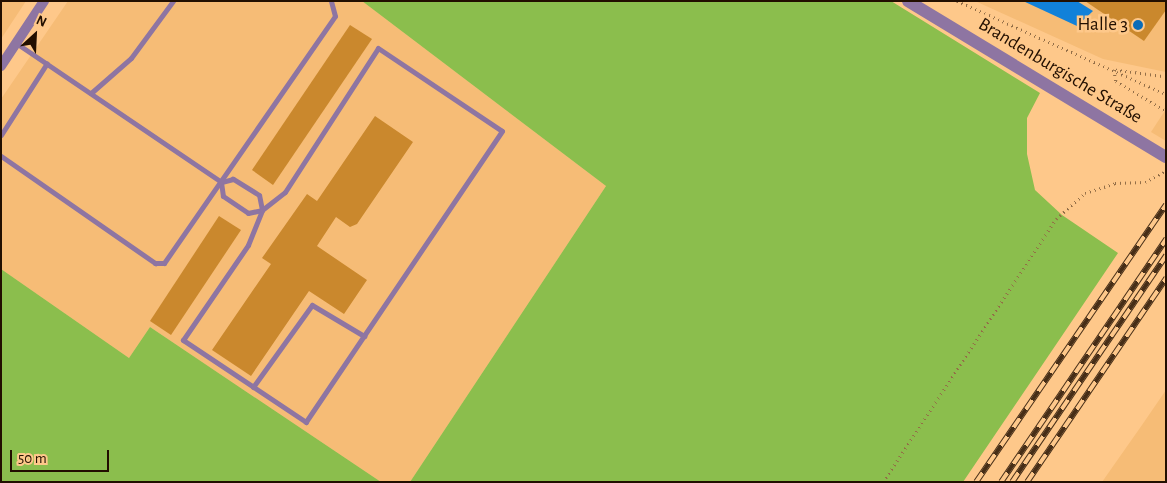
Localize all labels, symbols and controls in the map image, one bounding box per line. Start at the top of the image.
north arrow [10,10,60,60]
text: N [34,13,49,30]
street label: Brandenburgische Straße [974,13,1146,129]
place label: Halle 3 [1077,14,1128,36]
marker: Halle 3 [1132,19,1144,31]
scale bar [12,440,111,472]
text: 50 m [18,451,47,466]

